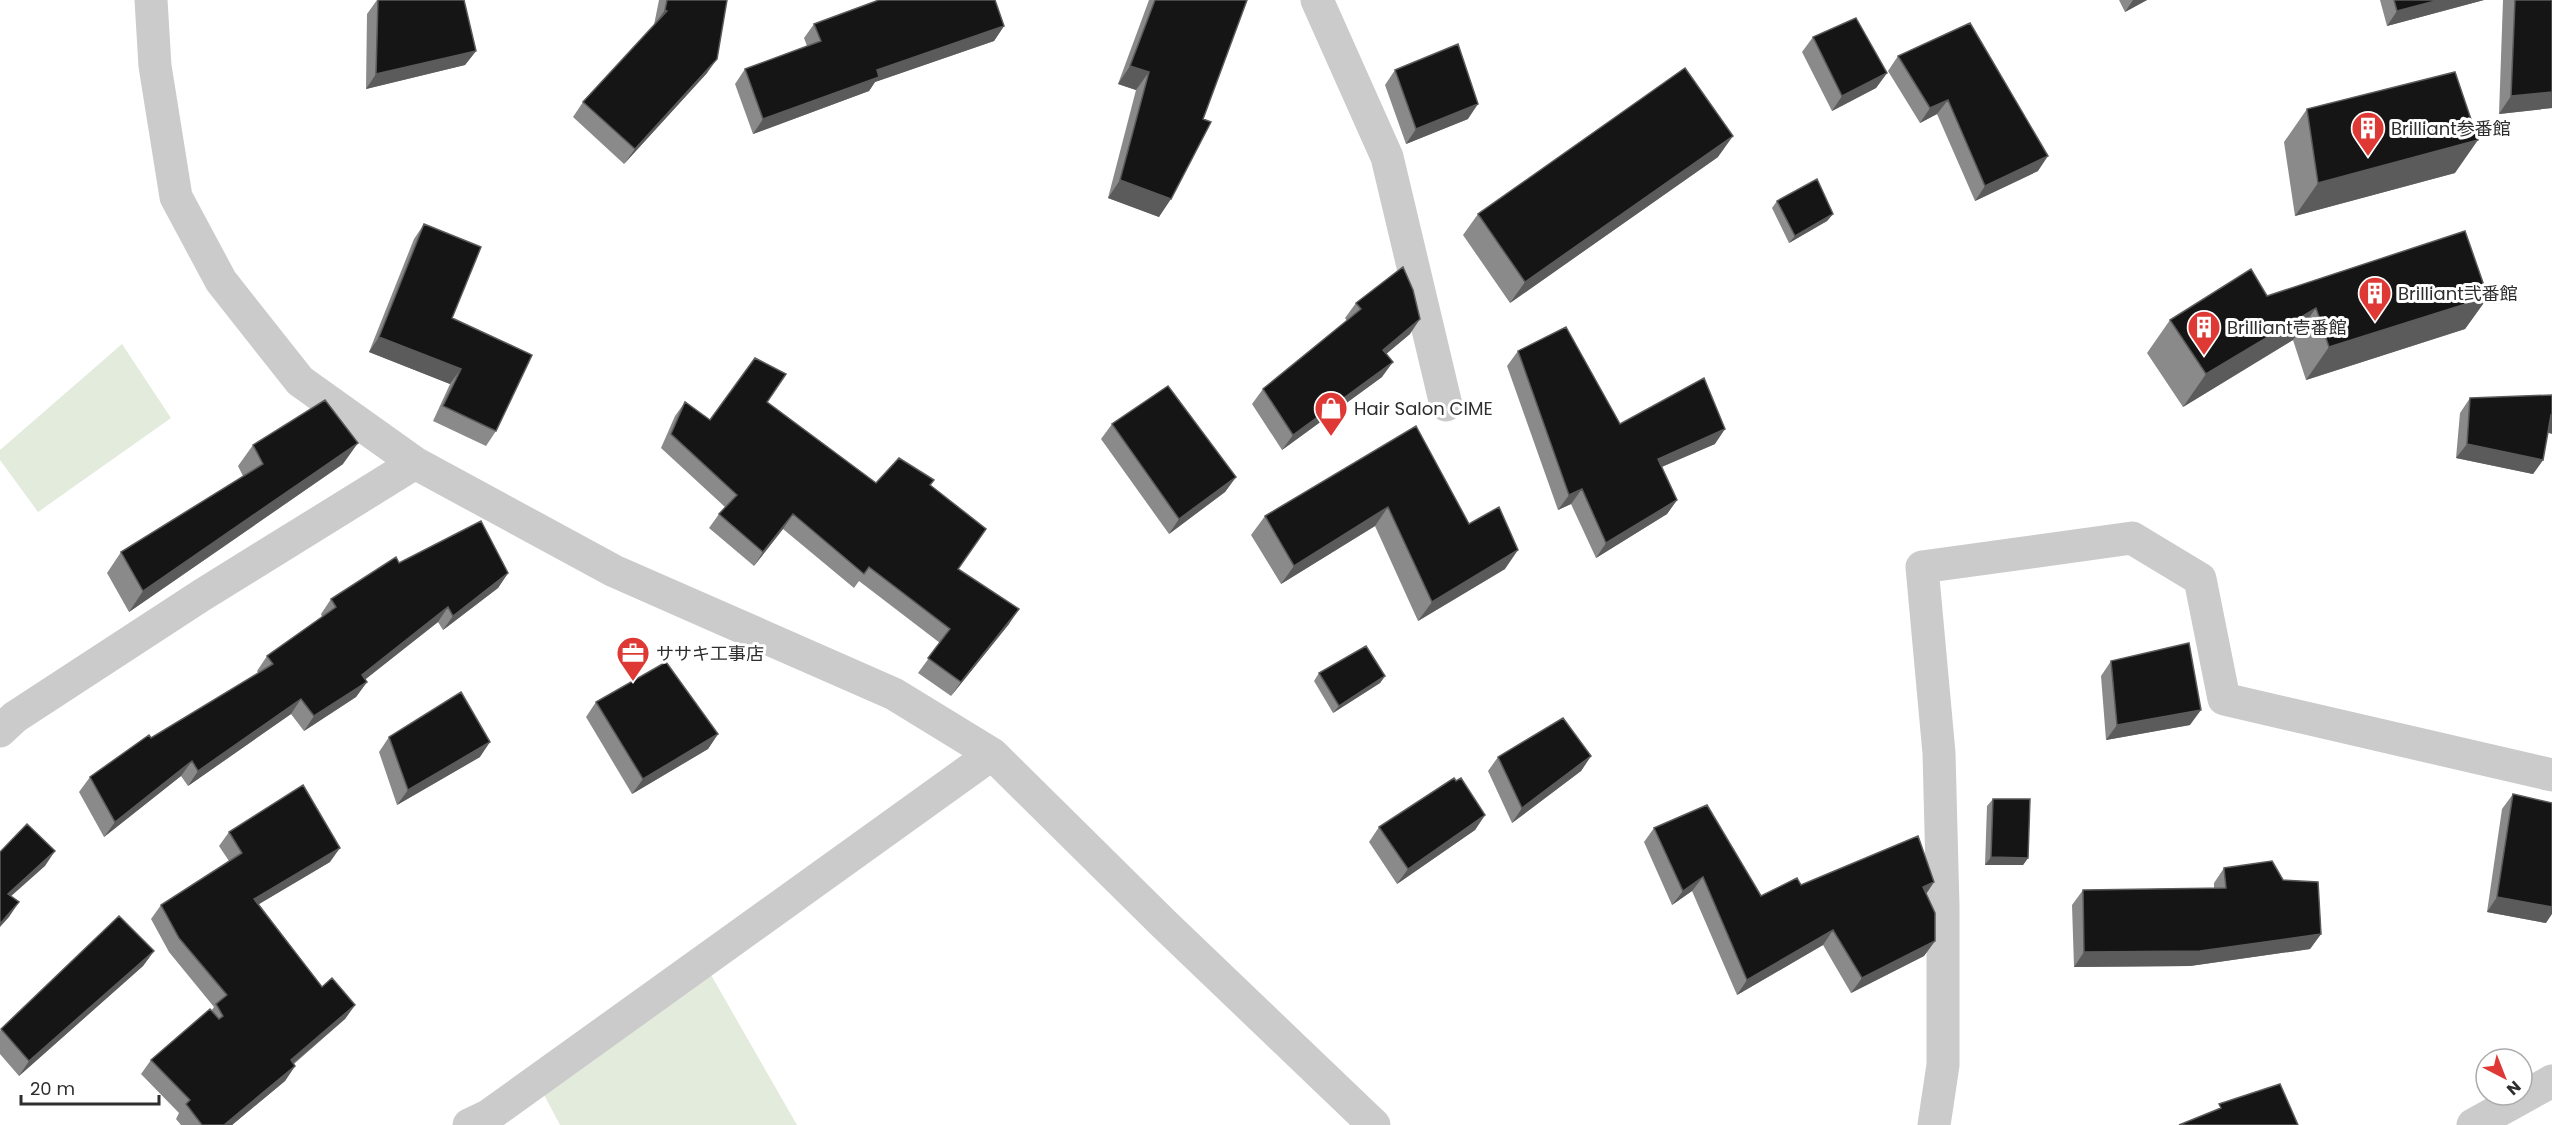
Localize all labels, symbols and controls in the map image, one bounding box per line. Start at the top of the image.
building icon: Brilliant参番館 [2350,110,2386,157]
place label: Brilliant参番館 [2391,116,2511,141]
building icon: Brilliant弐番館 [2357,275,2393,322]
place label: Brilliant弐番館 [2398,281,2518,306]
building icon: Brilliant壱番館 [2186,309,2222,356]
place label: Brilliant壱番館 [2227,315,2347,340]
shop icon: Hair Salon CIME [1313,390,1349,437]
place label: Hair Salon CIME [1354,396,1493,421]
office icon: ササキ工事店 [615,635,651,682]
place label: ササキ工事店 [656,641,764,666]
north arrow [2474,1047,2534,1107]
scale bar [21,1068,159,1106]
text: N [2502,1075,2526,1100]
text: 20 m [30,1076,75,1101]

